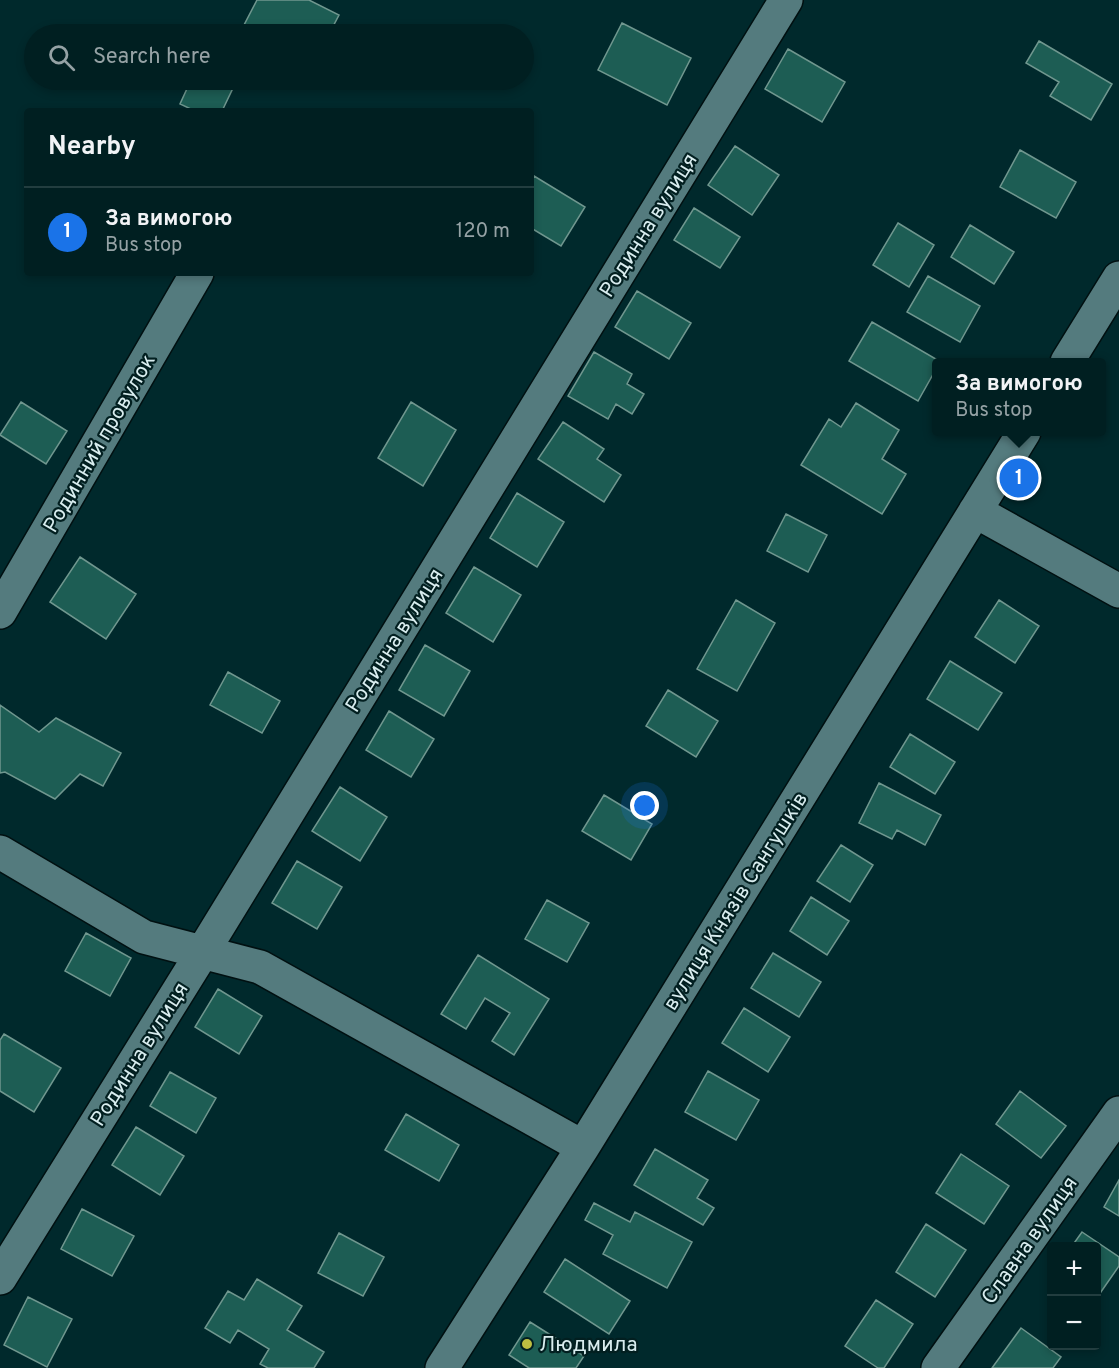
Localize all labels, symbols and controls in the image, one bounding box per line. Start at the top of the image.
search box [24,24,534,90]
icon: search [45,41,78,74]
text: Search here [93,44,211,71]
text: Nearby [48,131,136,164]
street label: Родинна вулиця [594,149,704,303]
text: За вимогою [105,206,233,233]
text: 1 [64,219,72,245]
text: 120 m [456,219,510,245]
text: Bus stop [105,233,182,259]
street label: Родинний провулок [38,350,162,538]
popup [932,358,1106,436]
text: За вимогою [955,371,1083,398]
text: Bus stop [955,398,1033,424]
pin: 1 [1000,456,1038,500]
street label: Родинна вулиця [340,564,450,718]
street label: вулиця Князів Сангушків [658,788,815,1016]
your location [630,791,659,820]
street label: Родинна вулиця [85,978,195,1132]
street label: Славна вулиця [976,1172,1084,1310]
map controls [1047,1242,1101,1350]
button: + [1047,1242,1101,1296]
button: − [1047,1296,1101,1350]
place label: Людмила [539,1332,638,1359]
marker: Людмила [520,1337,534,1351]

